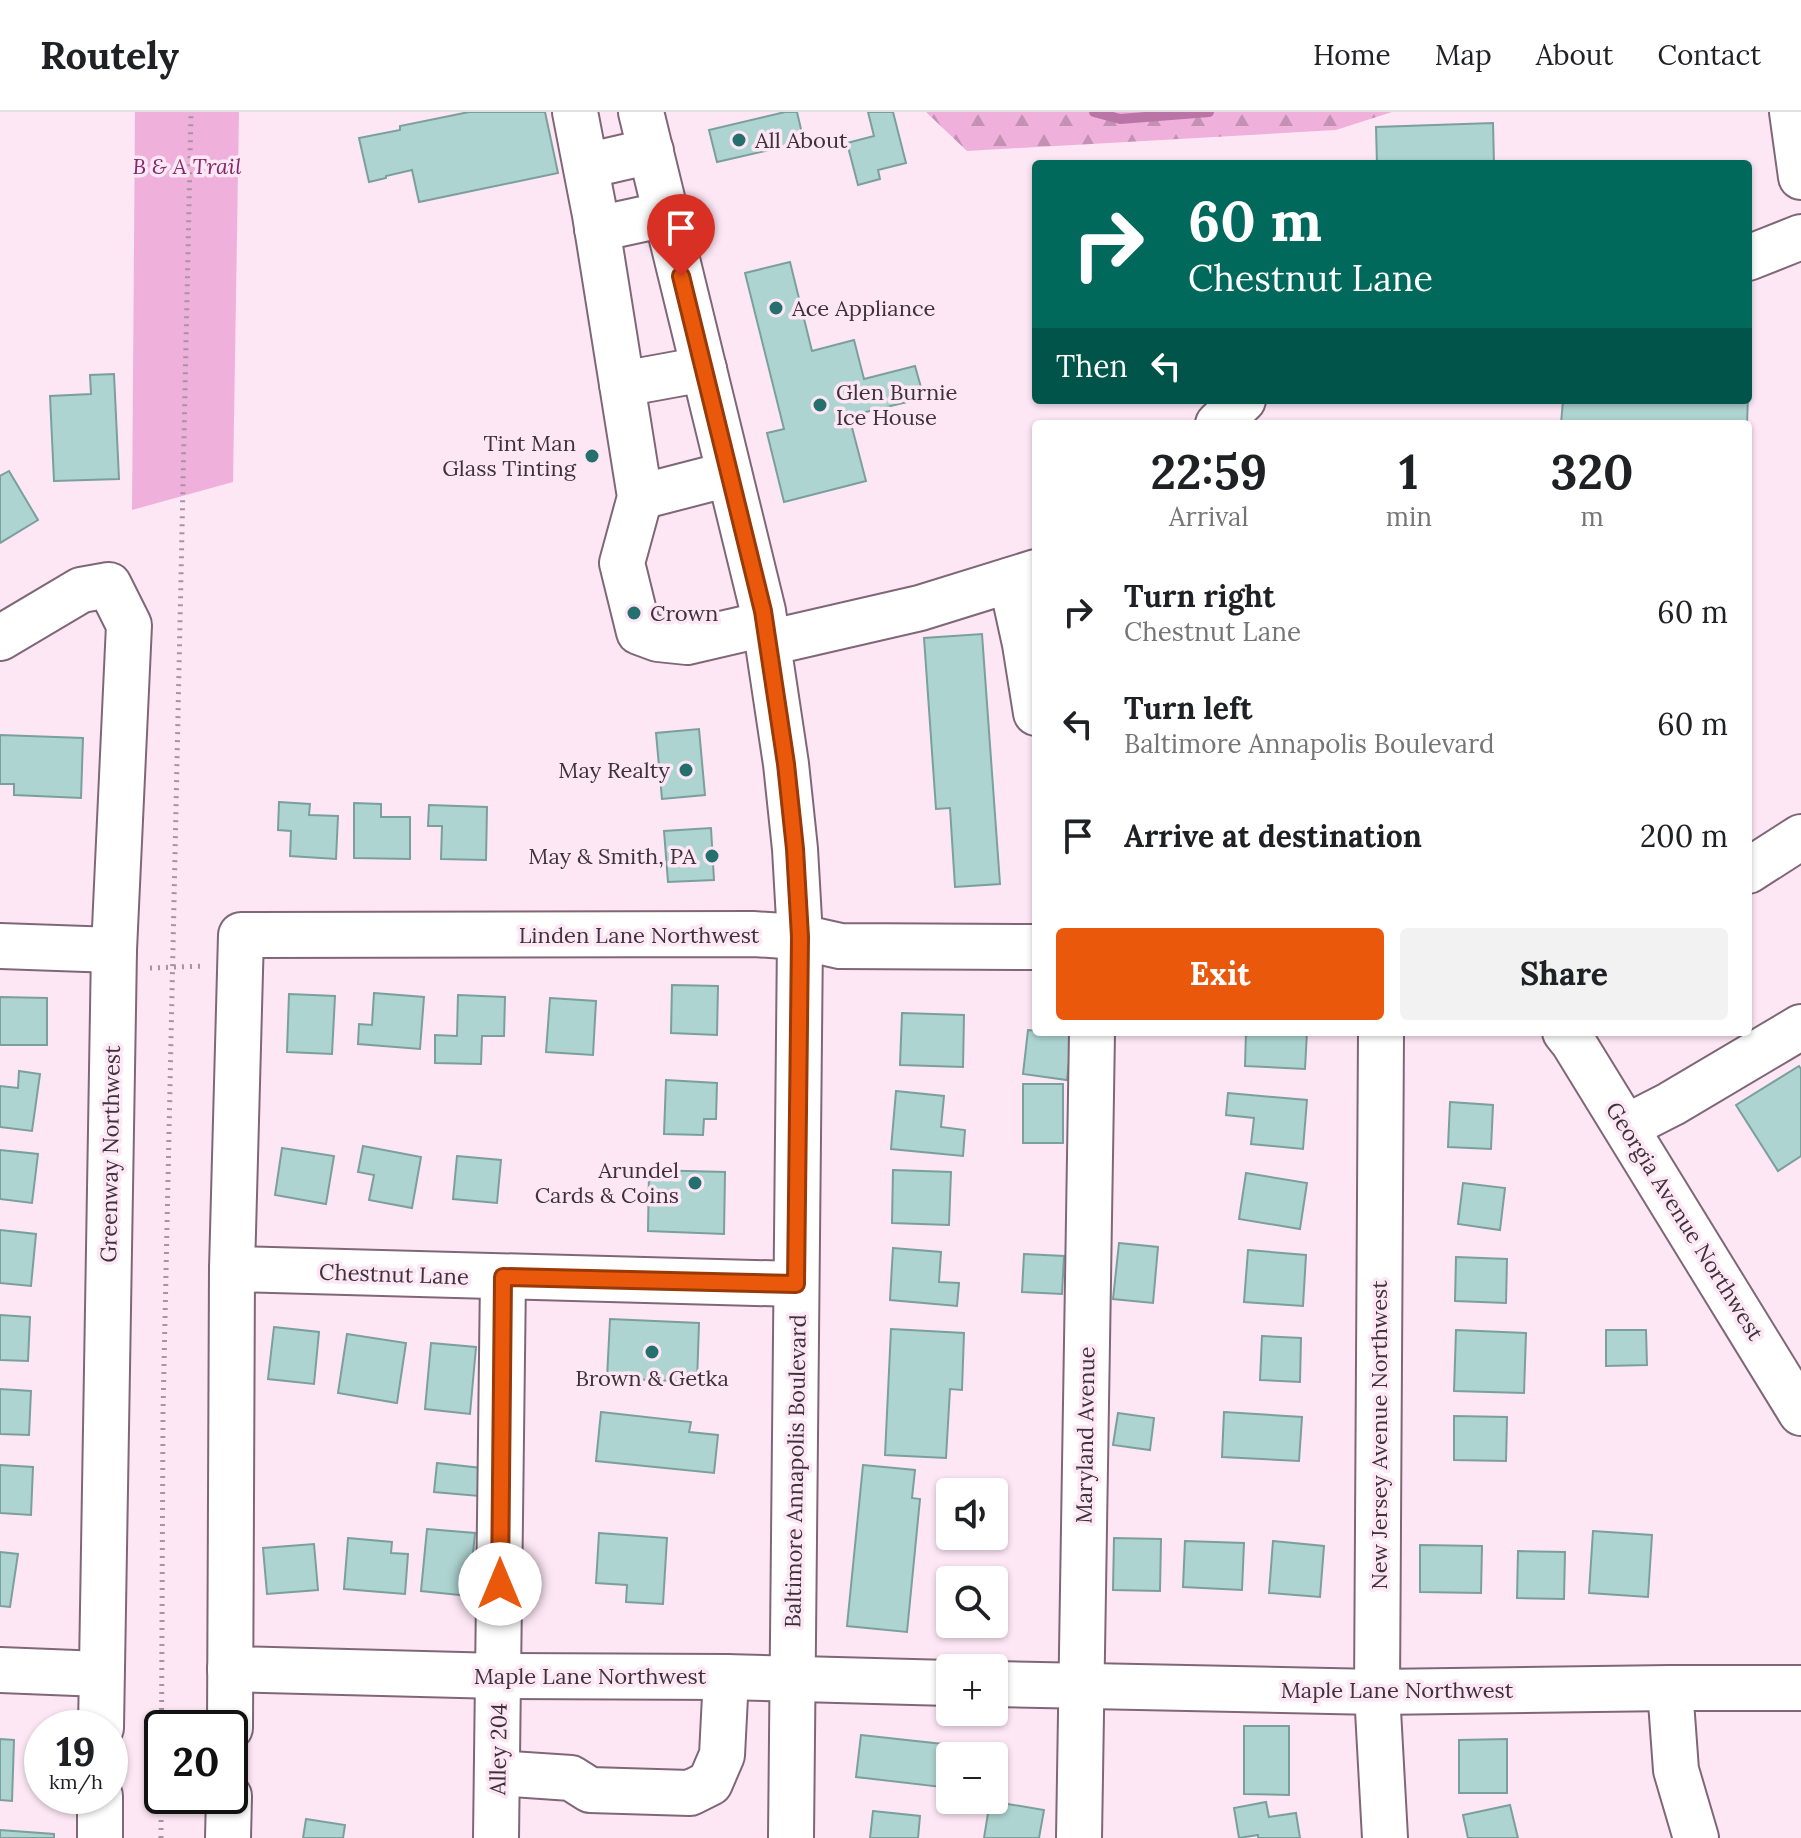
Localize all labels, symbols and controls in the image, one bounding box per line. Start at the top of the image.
text: Routely [40,31,179,79]
text: Home [1313,37,1391,73]
text: Map [1435,37,1492,73]
text: About [1536,37,1613,73]
text: Contact [1657,37,1761,73]
place label: All About [754,126,848,154]
marker: All About [730,131,748,149]
park label: B & A Trail [133,152,241,180]
text: 60 m [1188,185,1322,256]
icon: right [1056,192,1160,296]
pin [647,194,715,276]
icon: arrive [659,206,703,250]
text: Chestnut Lane [1188,255,1433,301]
place label: Ace Appliance [791,294,936,322]
marker: Ace Appliance [767,299,785,317]
icon: left [1144,344,1188,388]
text: Then [1056,347,1128,385]
place label: Glen Burnie Ice House [836,378,958,431]
marker: Glen Burnie Ice House [811,396,829,414]
place label: Tint Man Glass Tinting [442,429,577,482]
text: 22:59 [1150,441,1267,502]
text: 1 [1399,441,1419,502]
text: 320 [1551,441,1634,502]
marker: Tint Man Glass Tinting [583,447,601,465]
text: Arrival [1169,500,1249,533]
text: min [1386,500,1432,533]
text: m [1580,500,1604,533]
text: Turn right [1124,577,1275,615]
icon: right [1056,590,1100,634]
text: 60 m [1657,593,1728,631]
place label: Crown [650,599,718,627]
marker: Crown [625,604,643,622]
text: Chestnut Lane [1124,615,1301,648]
text: Turn left [1124,689,1252,727]
icon: left [1056,702,1100,746]
text: 60 m [1657,705,1728,743]
text: Baltimore Annapolis Boulevard [1124,727,1495,760]
place label: May Realty [558,756,670,784]
marker: May Realty [677,761,695,779]
icon: arrive [1056,814,1100,858]
text: Arrive at destination [1124,817,1422,855]
text: 200 m [1640,817,1728,855]
place label: May & Smith, PA [528,842,697,870]
marker: May & Smith, PA [703,847,721,865]
street label: Linden Lane Northwest [519,921,760,949]
button: Exit [1056,928,1384,1020]
button: Share [1400,928,1728,1020]
street label: Greenway Northwest [94,1045,126,1263]
street label: Georgia Avenue Northwest [1600,1097,1770,1346]
place label: Arundel Cards & Coins [535,1156,679,1209]
marker: Arundel Cards & Coins [686,1174,704,1192]
street label: Chestnut Lane [319,1257,469,1291]
street label: New Jersey Avenue Northwest [1365,1280,1393,1590]
street label: Baltimore Annapolis Boulevard [778,1314,812,1628]
marker: Brown & Getka [643,1343,661,1361]
street label: Maryland Avenue [1069,1346,1101,1524]
place label: Brown & Getka [575,1364,729,1392]
map controls [936,1478,1008,1814]
button: sound [936,1478,1008,1550]
position arrow [458,1542,542,1626]
button: search [936,1566,1008,1638]
button: + [936,1654,1008,1726]
street label: Maple Lane Northwest [474,1662,707,1690]
street label: Maple Lane Northwest [1281,1676,1514,1704]
street label: Alley 204 [483,1703,513,1796]
speed limit sign: 20 [144,1710,248,1814]
text: 19 [56,1726,96,1777]
button: − [936,1742,1008,1814]
text: km/h [49,1769,103,1794]

